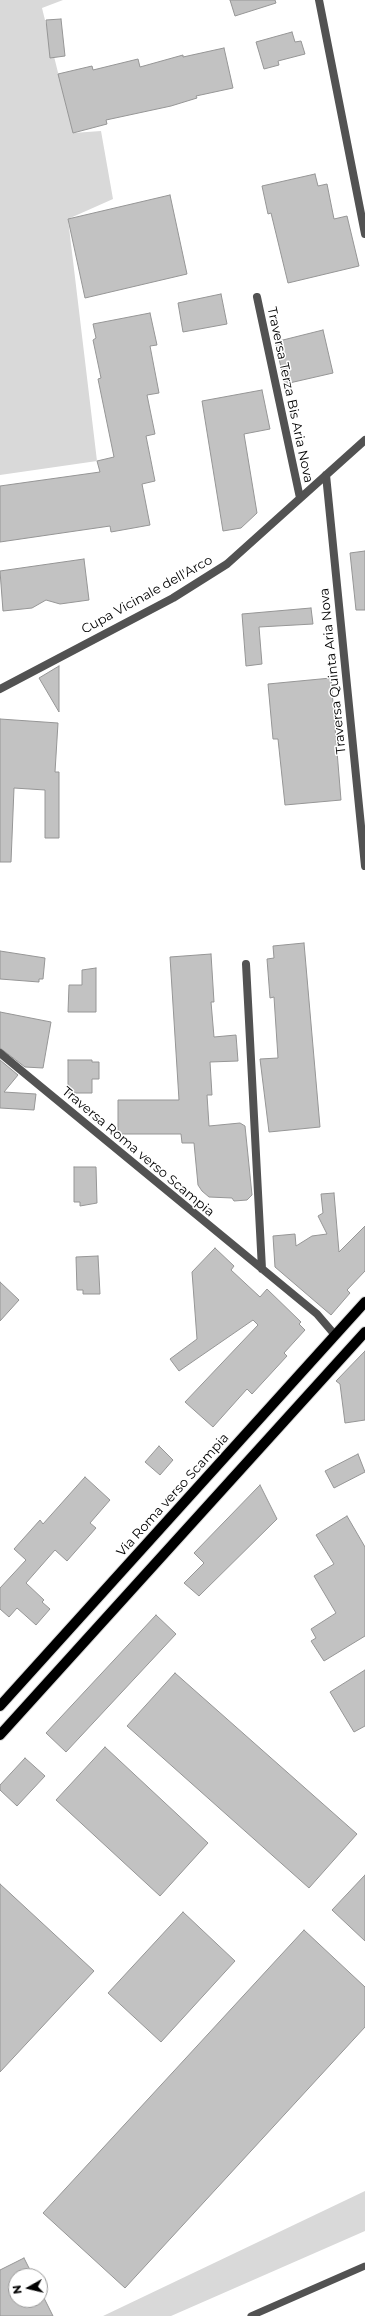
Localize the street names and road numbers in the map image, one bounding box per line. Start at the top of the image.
street label: Traversa Terza Bis Aria Nova [264,306,316,484]
street label: Cupa Vicinale dell'Arco [79,552,215,638]
street label: Traversa Quinta Aria Nova [317,587,349,755]
street label: Traversa Roma verso Scampia [59,1084,217,1220]
street label: Via Roma verso Scampia [114,1430,232,1560]

